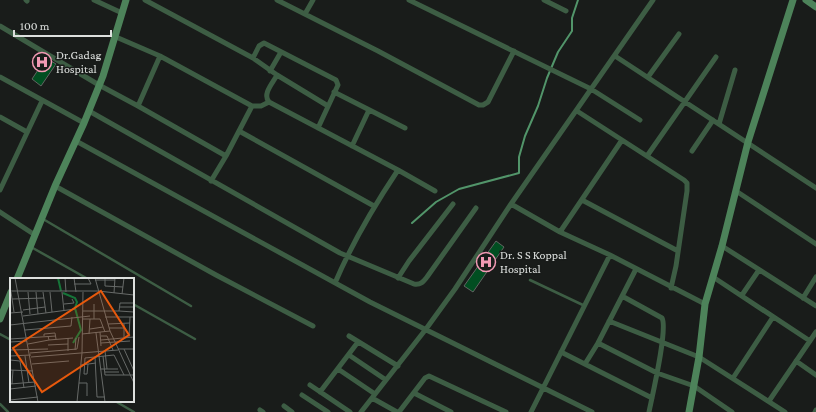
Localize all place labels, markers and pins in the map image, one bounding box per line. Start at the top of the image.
place label: Dr.Gadag Hospital [56,48,101,76]
hospital icon: Dr.Gadag Hospital [31,51,53,73]
place label: Dr. S S Koppal Hospital [500,248,567,276]
hospital icon: Dr. S S Koppal Hospital [475,251,497,273]

